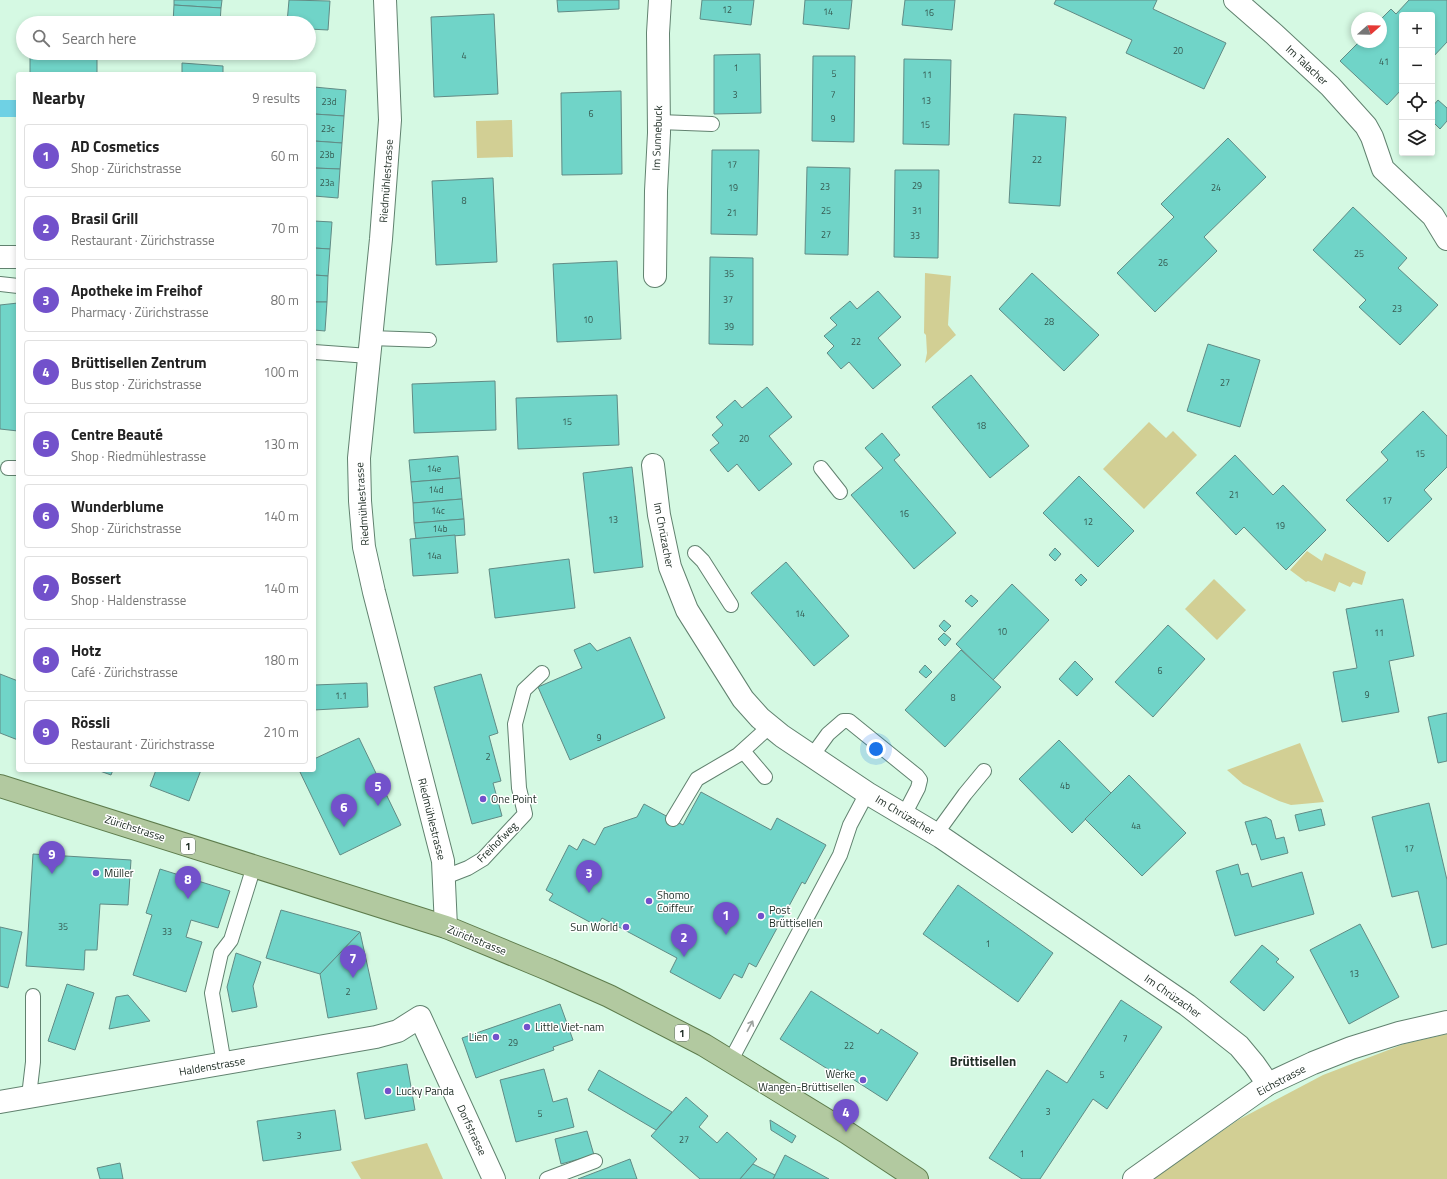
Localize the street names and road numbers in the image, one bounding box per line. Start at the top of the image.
street label: Im Talacher [1282,41,1332,89]
street label: Im Sunnebuck [648,104,666,171]
street label: Riedmühlestrasse [375,138,397,223]
street label: Riedmühlestrasse [351,461,373,546]
street label: Im Chrüzacher [650,501,678,569]
street label: Riedmühlestrasse [414,776,450,862]
street label: Im Chrüzacher [872,791,938,839]
street label: Zürichstrasse [103,811,168,845]
street label: Freihofweg [473,818,521,866]
road number: 1 [181,838,195,854]
street label: Zürichstrasse [445,921,509,959]
street label: Im Chrüzacher [1141,970,1205,1022]
road number: 1 [675,1025,689,1041]
street label: Haldenstrasse [178,1052,247,1080]
street label: Eichstrasse [1254,1060,1309,1100]
street label: Dorfstrasse [453,1102,491,1158]

